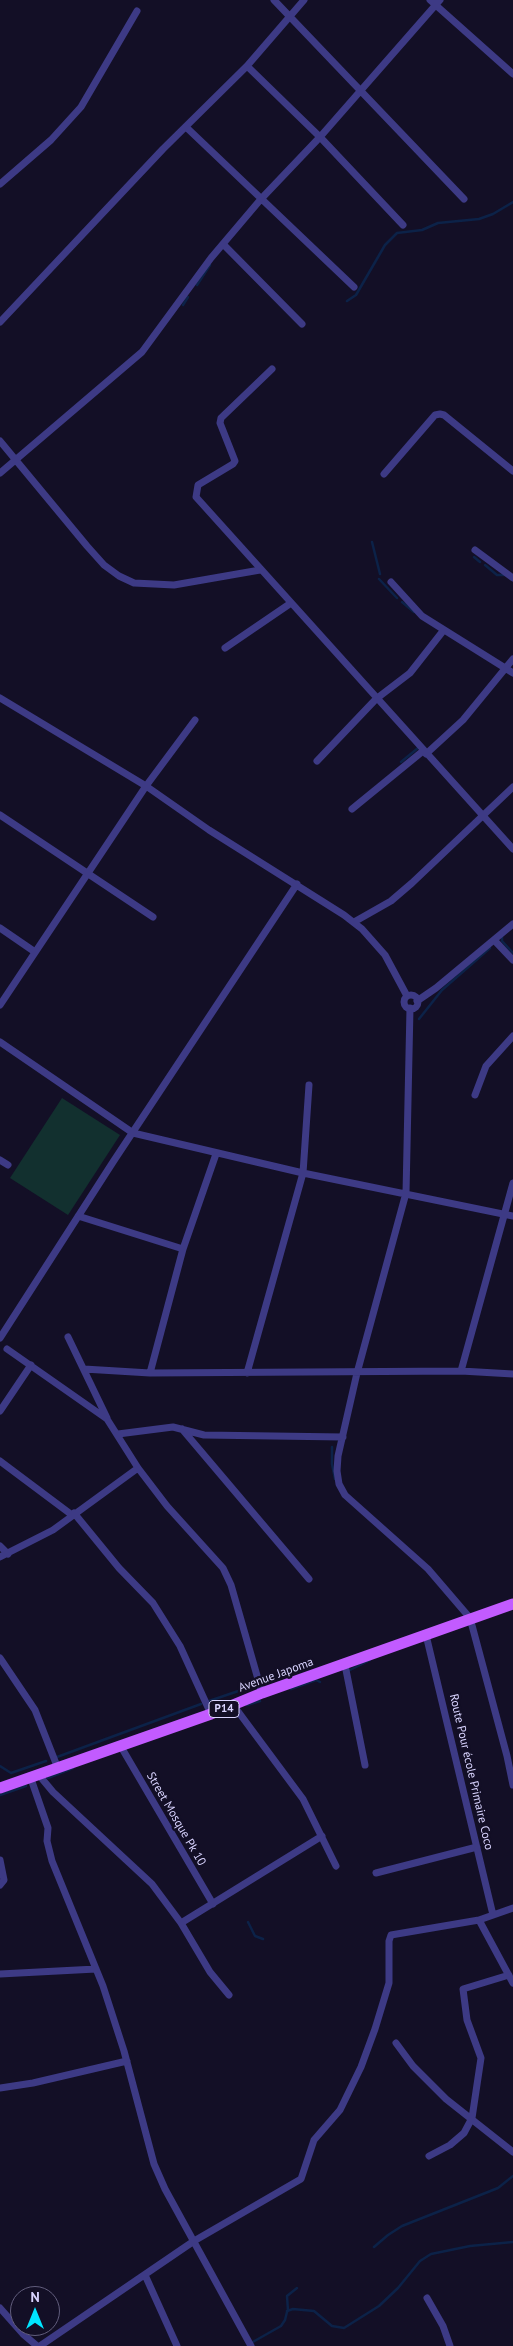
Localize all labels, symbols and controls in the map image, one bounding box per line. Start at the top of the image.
street label: Avenue Japoma [237,1655,315,1695]
street label: Route Pour école Primaire Coco [446,1693,496,1851]
road number: P14 [209,1700,239,1718]
street label: Street Mosque Pk 10 [143,1770,209,1868]
north arrow [10,2286,60,2336]
text: N [30,2288,40,2306]

